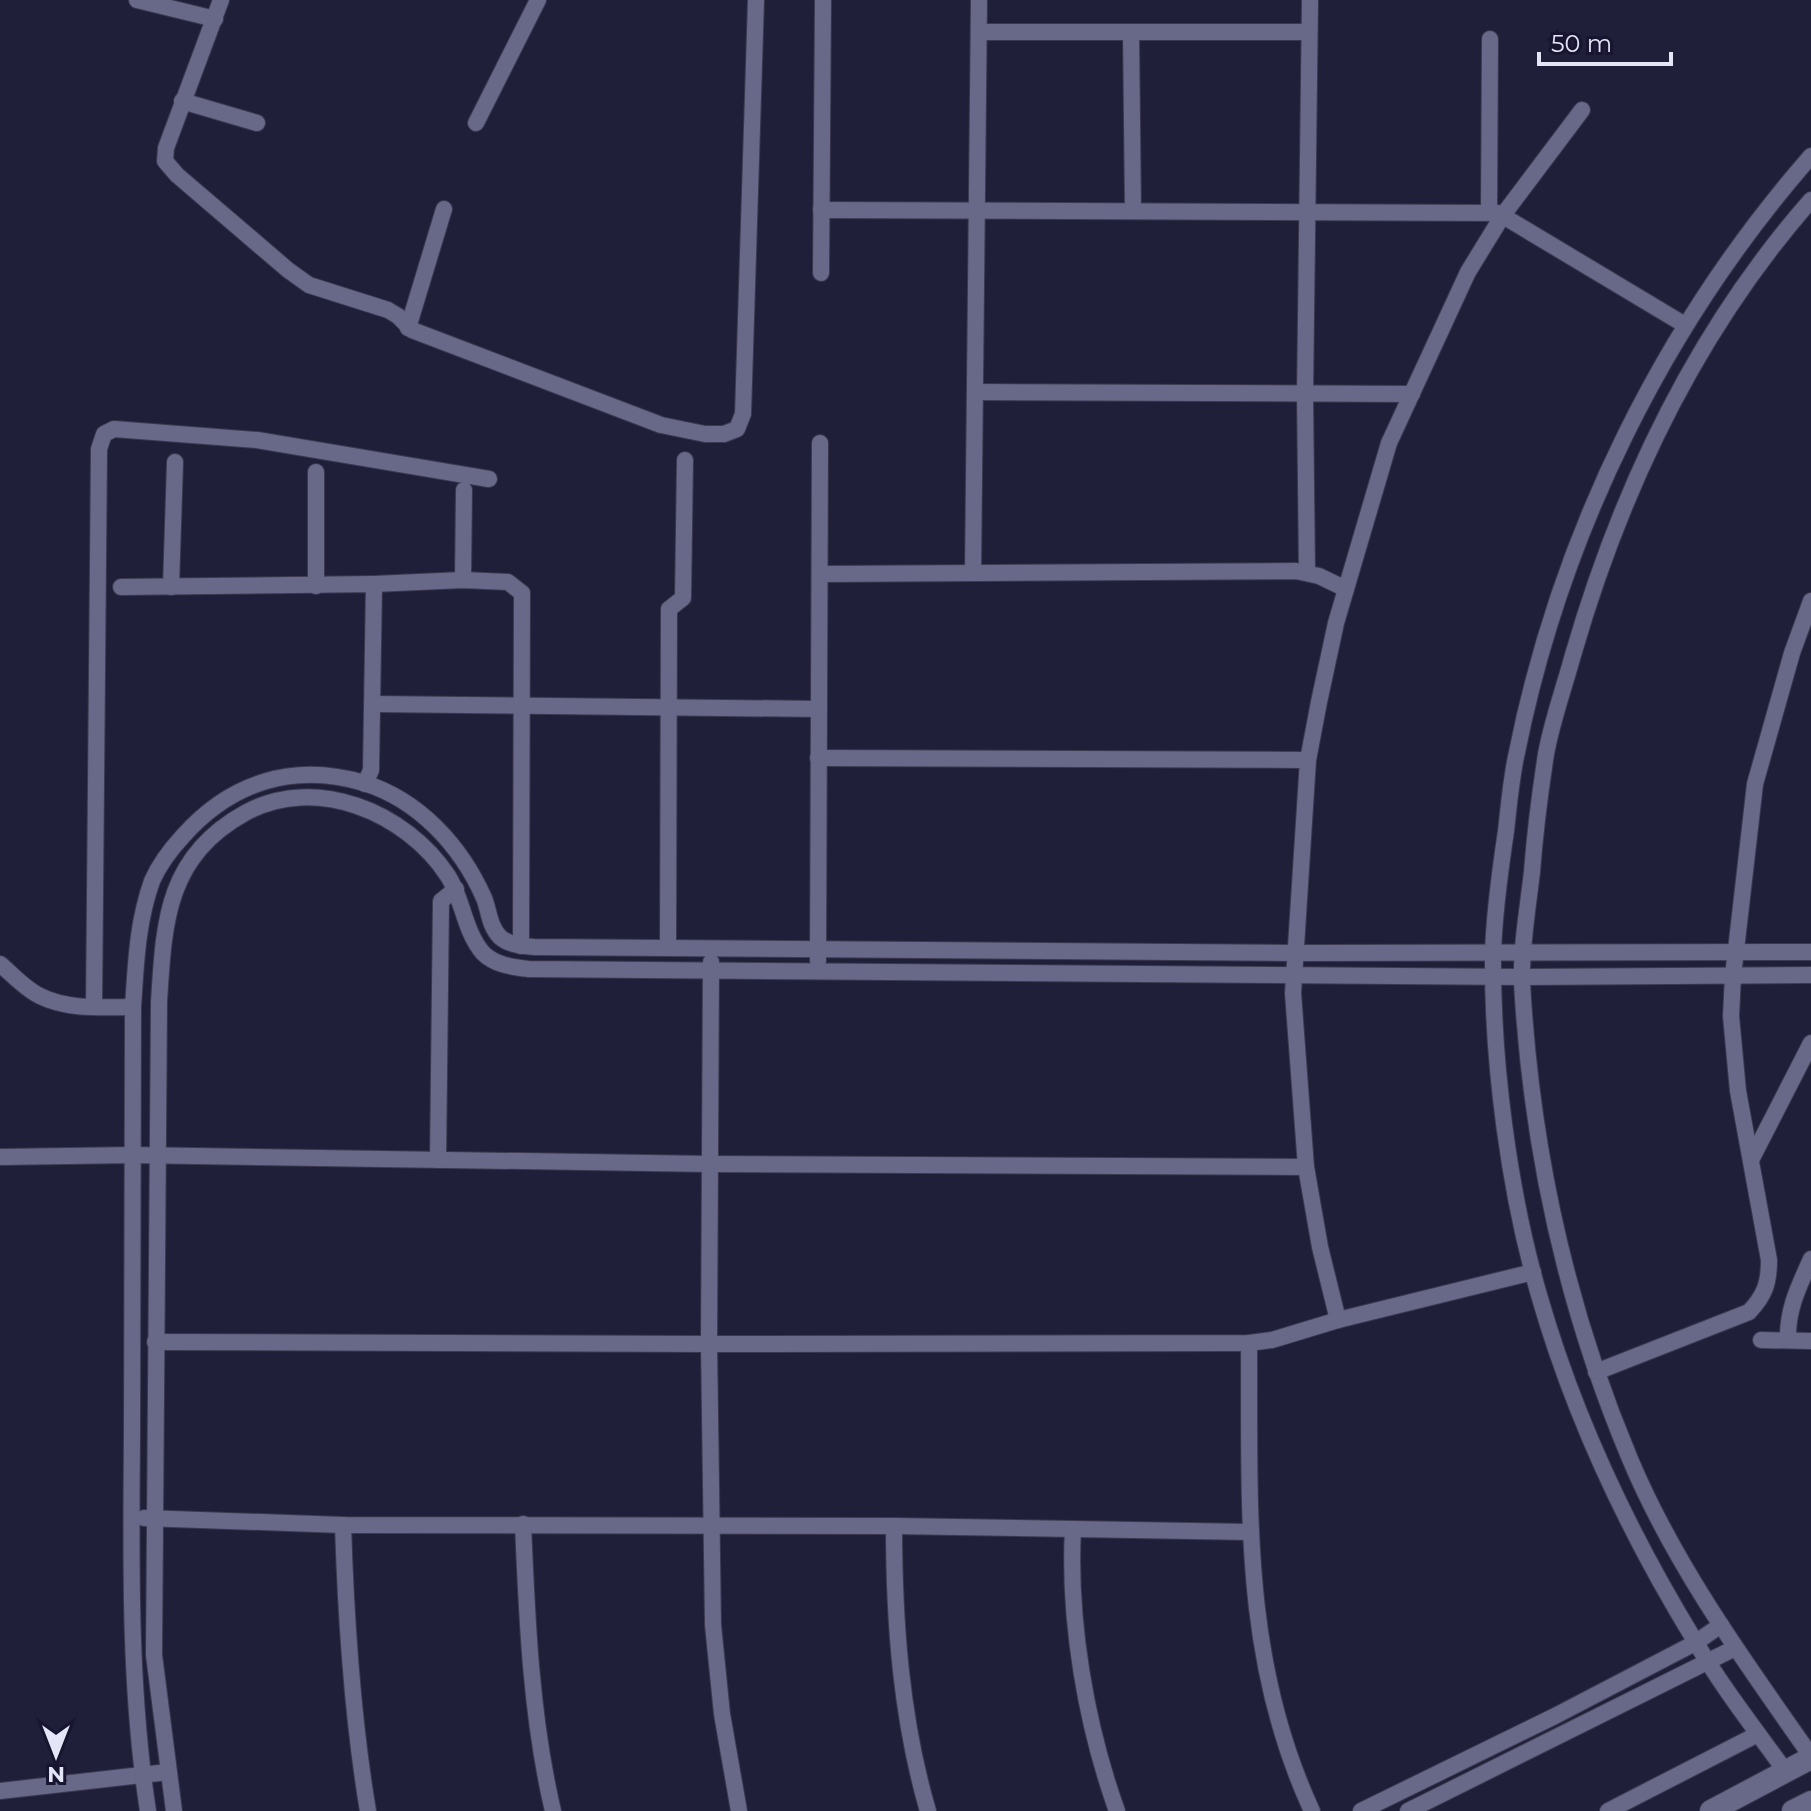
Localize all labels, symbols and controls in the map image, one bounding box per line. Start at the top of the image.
scale bar [1539,16,1671,66]
text: 50 m [1551,29,1612,58]
north arrow [16,1715,96,1795]
text: N [47,1761,65,1788]

